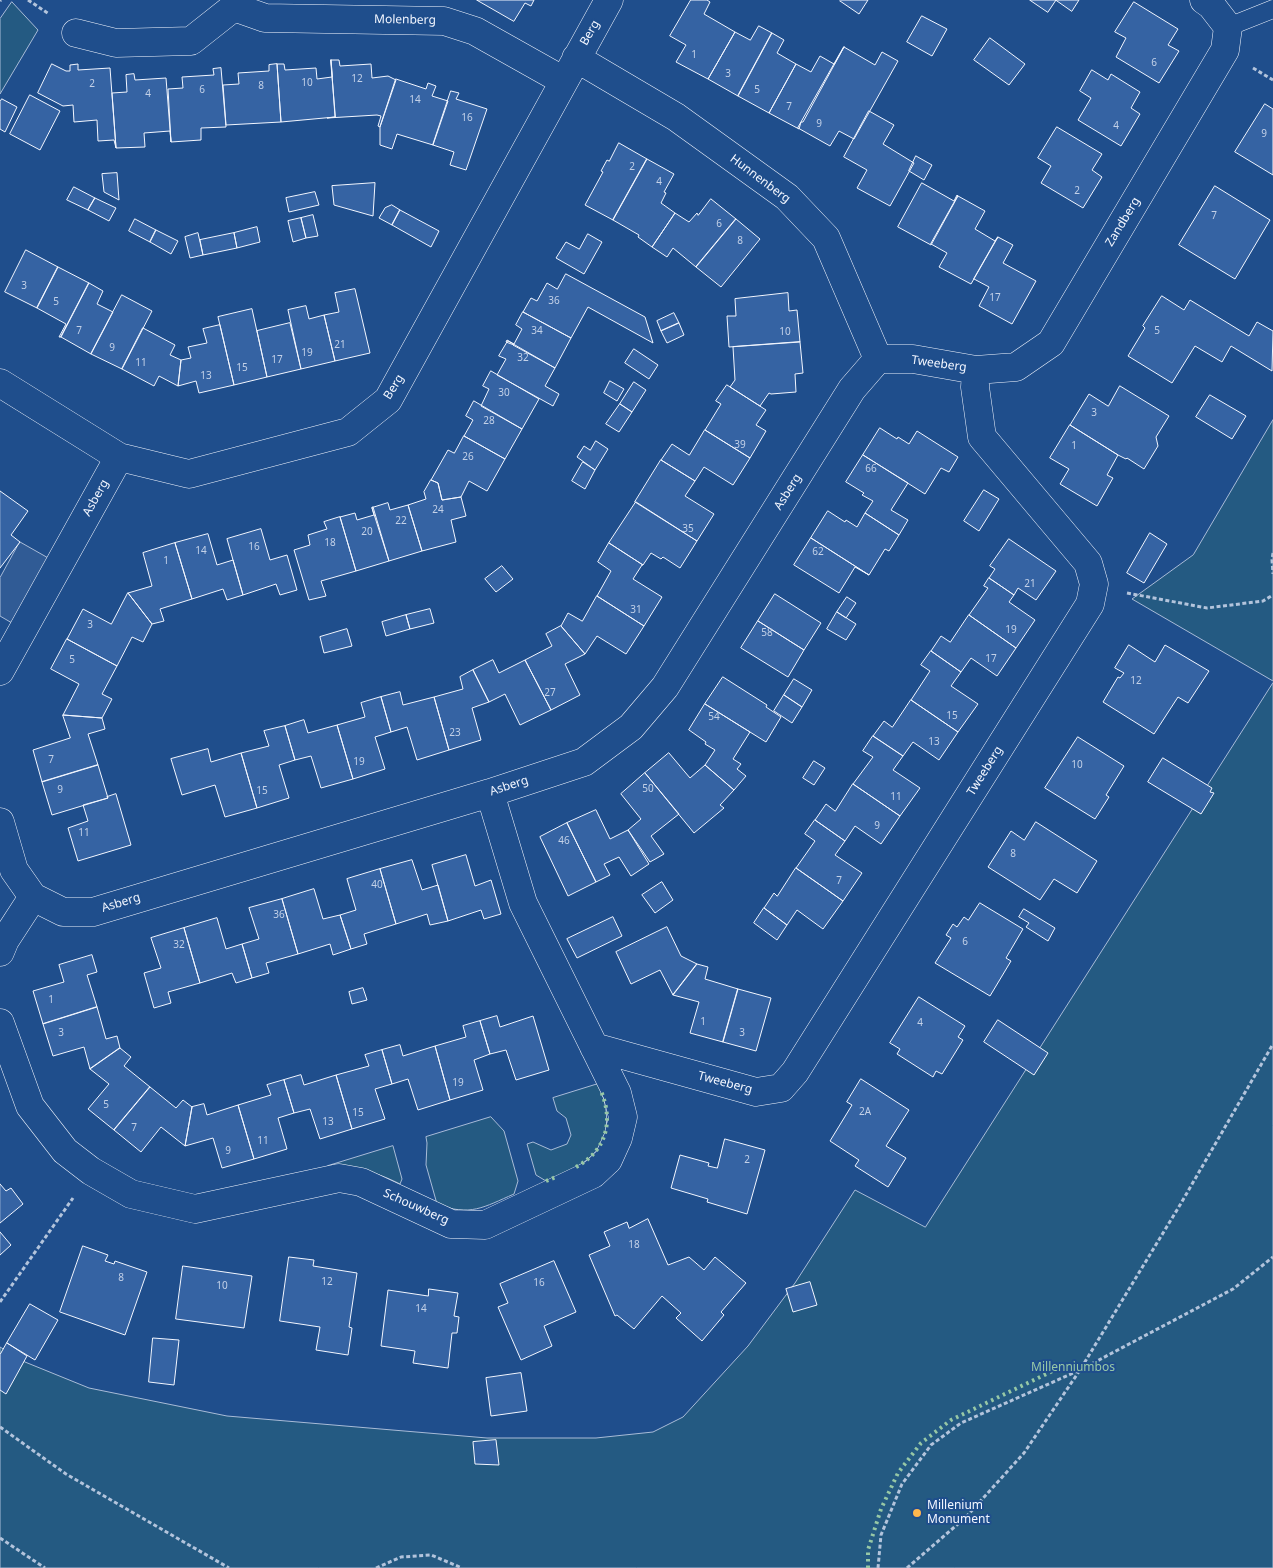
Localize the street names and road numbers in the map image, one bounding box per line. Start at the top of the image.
street label: Molenberg [374,12,436,28]
street label: Berg [577,18,603,48]
street label: Hunnenberg [727,152,793,206]
street label: Zandberg [1103,195,1143,249]
street label: Tweeberg [910,353,968,375]
street label: Berg [381,372,407,402]
street label: Asberg [771,471,805,513]
street label: Asberg [80,477,112,519]
street label: Tweeberg [964,744,1006,798]
street label: Asberg [488,773,530,799]
street label: Asberg [100,890,142,916]
street label: Tweeberg [696,1069,754,1097]
street label: Schouwberg [381,1186,451,1228]

